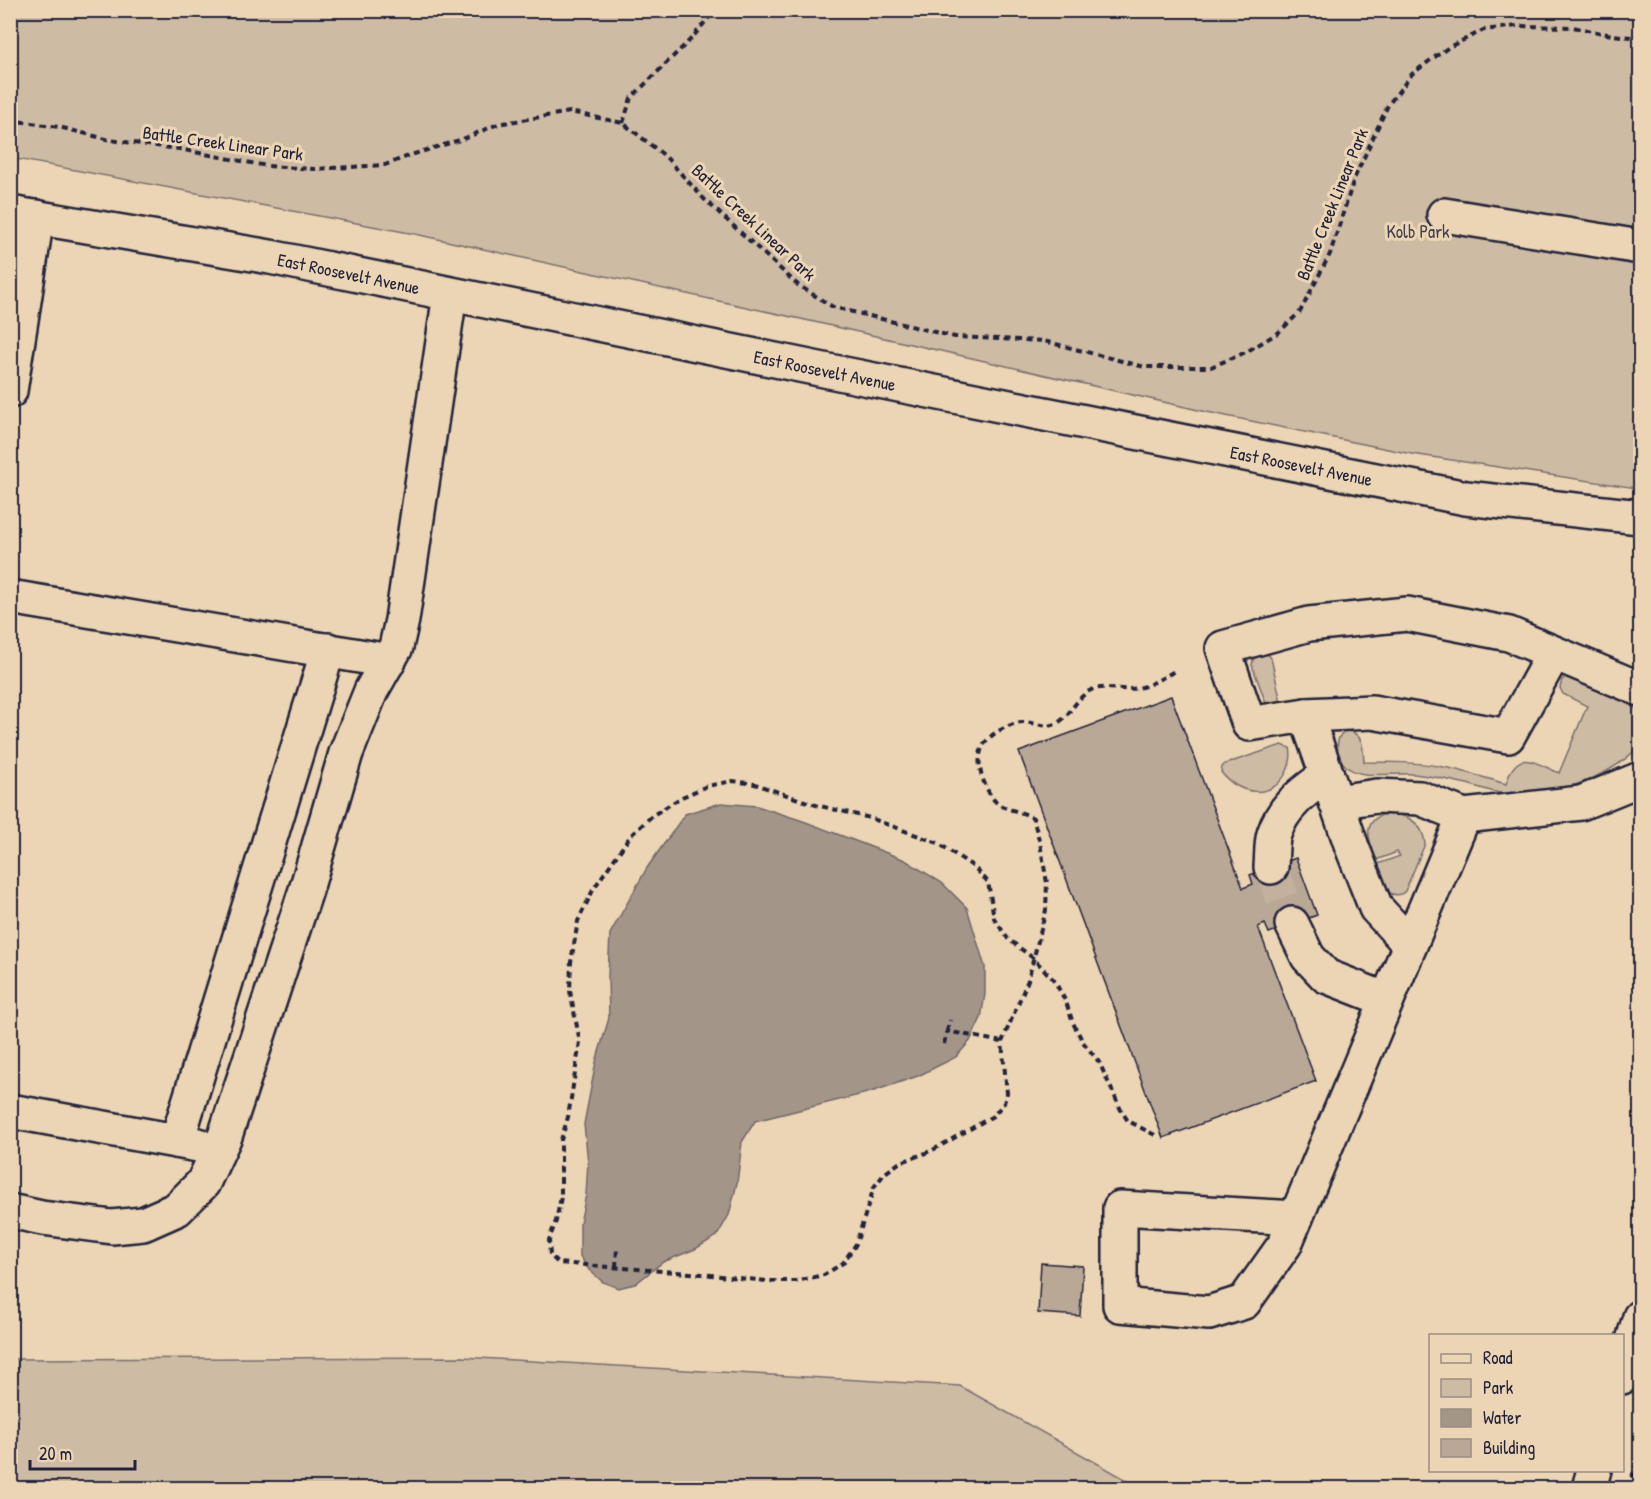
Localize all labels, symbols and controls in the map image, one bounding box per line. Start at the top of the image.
street label: Battle Creek Linear Park [141,119,305,167]
street label: Battle Creek Linear Park [1290,124,1374,284]
street label: Battle Creek Linear Park [686,158,822,287]
park label: Kolb Park [1386,219,1450,244]
street label: East Roosevelt Avenue [275,246,422,300]
street label: East Roosevelt Avenue [752,344,898,397]
street label: East Roosevelt Avenue [1228,439,1375,492]
legend [1429,1334,1624,1472]
text: Road [1483,1345,1513,1370]
text: Park [1483,1375,1514,1400]
text: Water [1483,1405,1521,1430]
scale bar [30,1433,135,1471]
text: Building [1483,1435,1535,1460]
text: 20 m [39,1441,72,1466]

